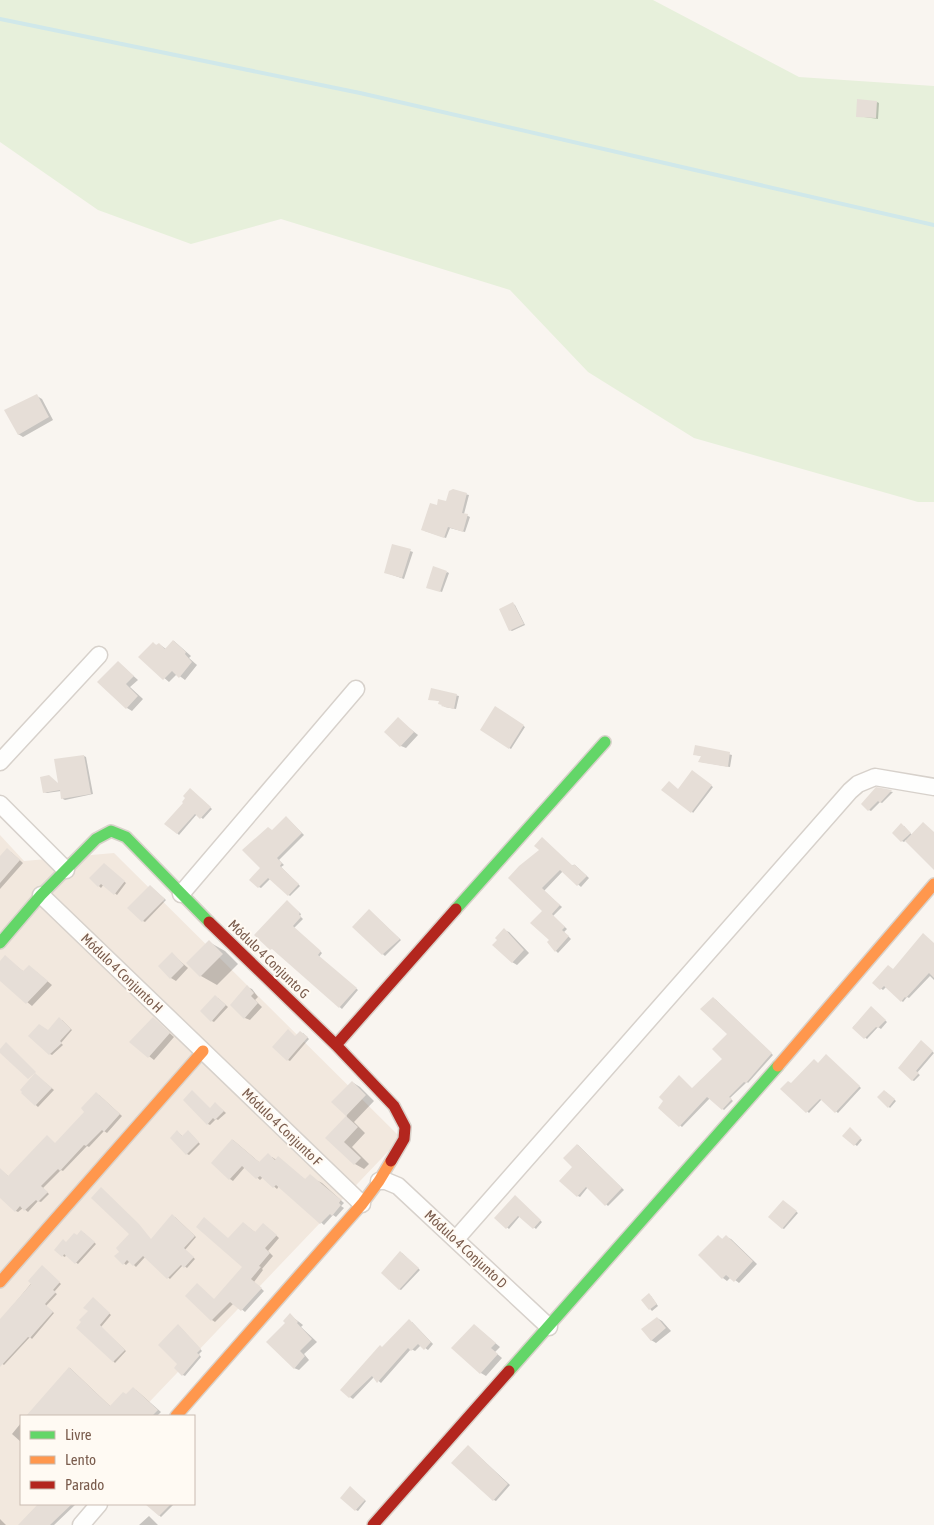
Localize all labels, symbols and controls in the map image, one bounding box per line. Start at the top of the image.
street label: Módulo 4 Conjunto G [225,916,313,1002]
street label: Módulo 4 Conjunto H [78,930,166,1016]
street label: Módulo 4 Conjunto F [239,1085,325,1169]
street label: Módulo 4 Conjunto D [422,1207,511,1291]
legend [20,1415,195,1505]
text: Livre [65,1426,92,1443]
text: Lento [65,1451,96,1468]
text: Parado [65,1476,104,1493]

